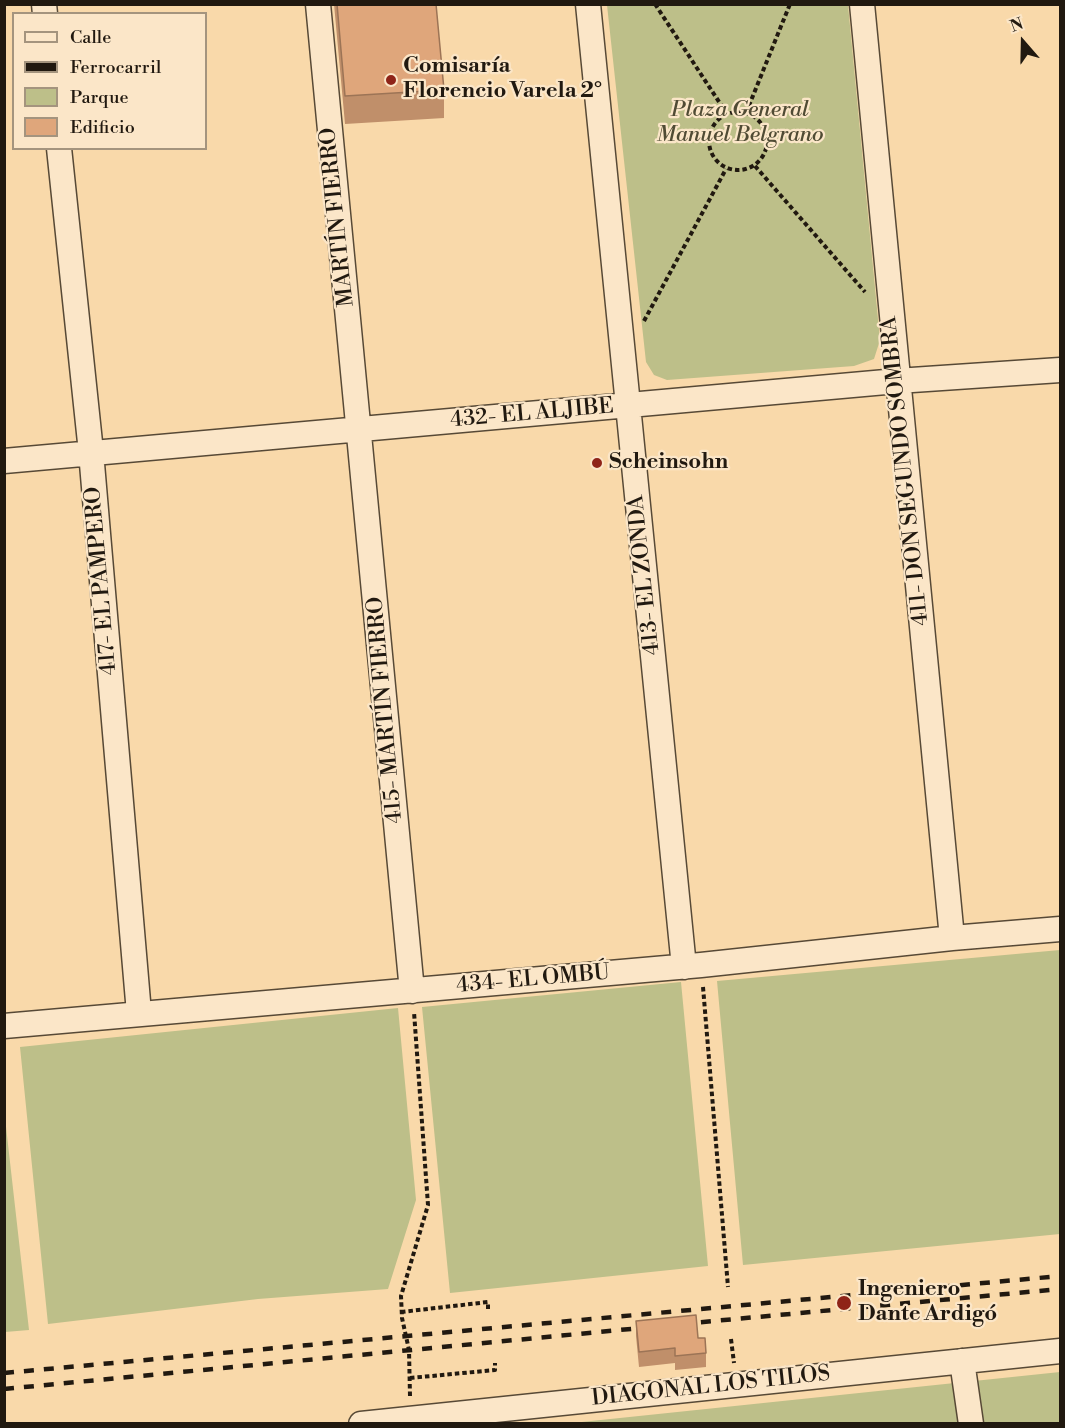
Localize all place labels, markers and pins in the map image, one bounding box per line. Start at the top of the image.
place label: Comisaría Florencio Varela 2° [403,54,602,106]
marker: Comisaría Florencio Varela 2° [384,73,398,87]
place label: Scheinsohn [609,450,728,476]
marker: Scheinsohn [590,456,604,470]
place label: Ingeniero Dante Ardigó [858,1277,997,1328]
marker: Ingeniero Dante Ardigó [835,1294,853,1312]

